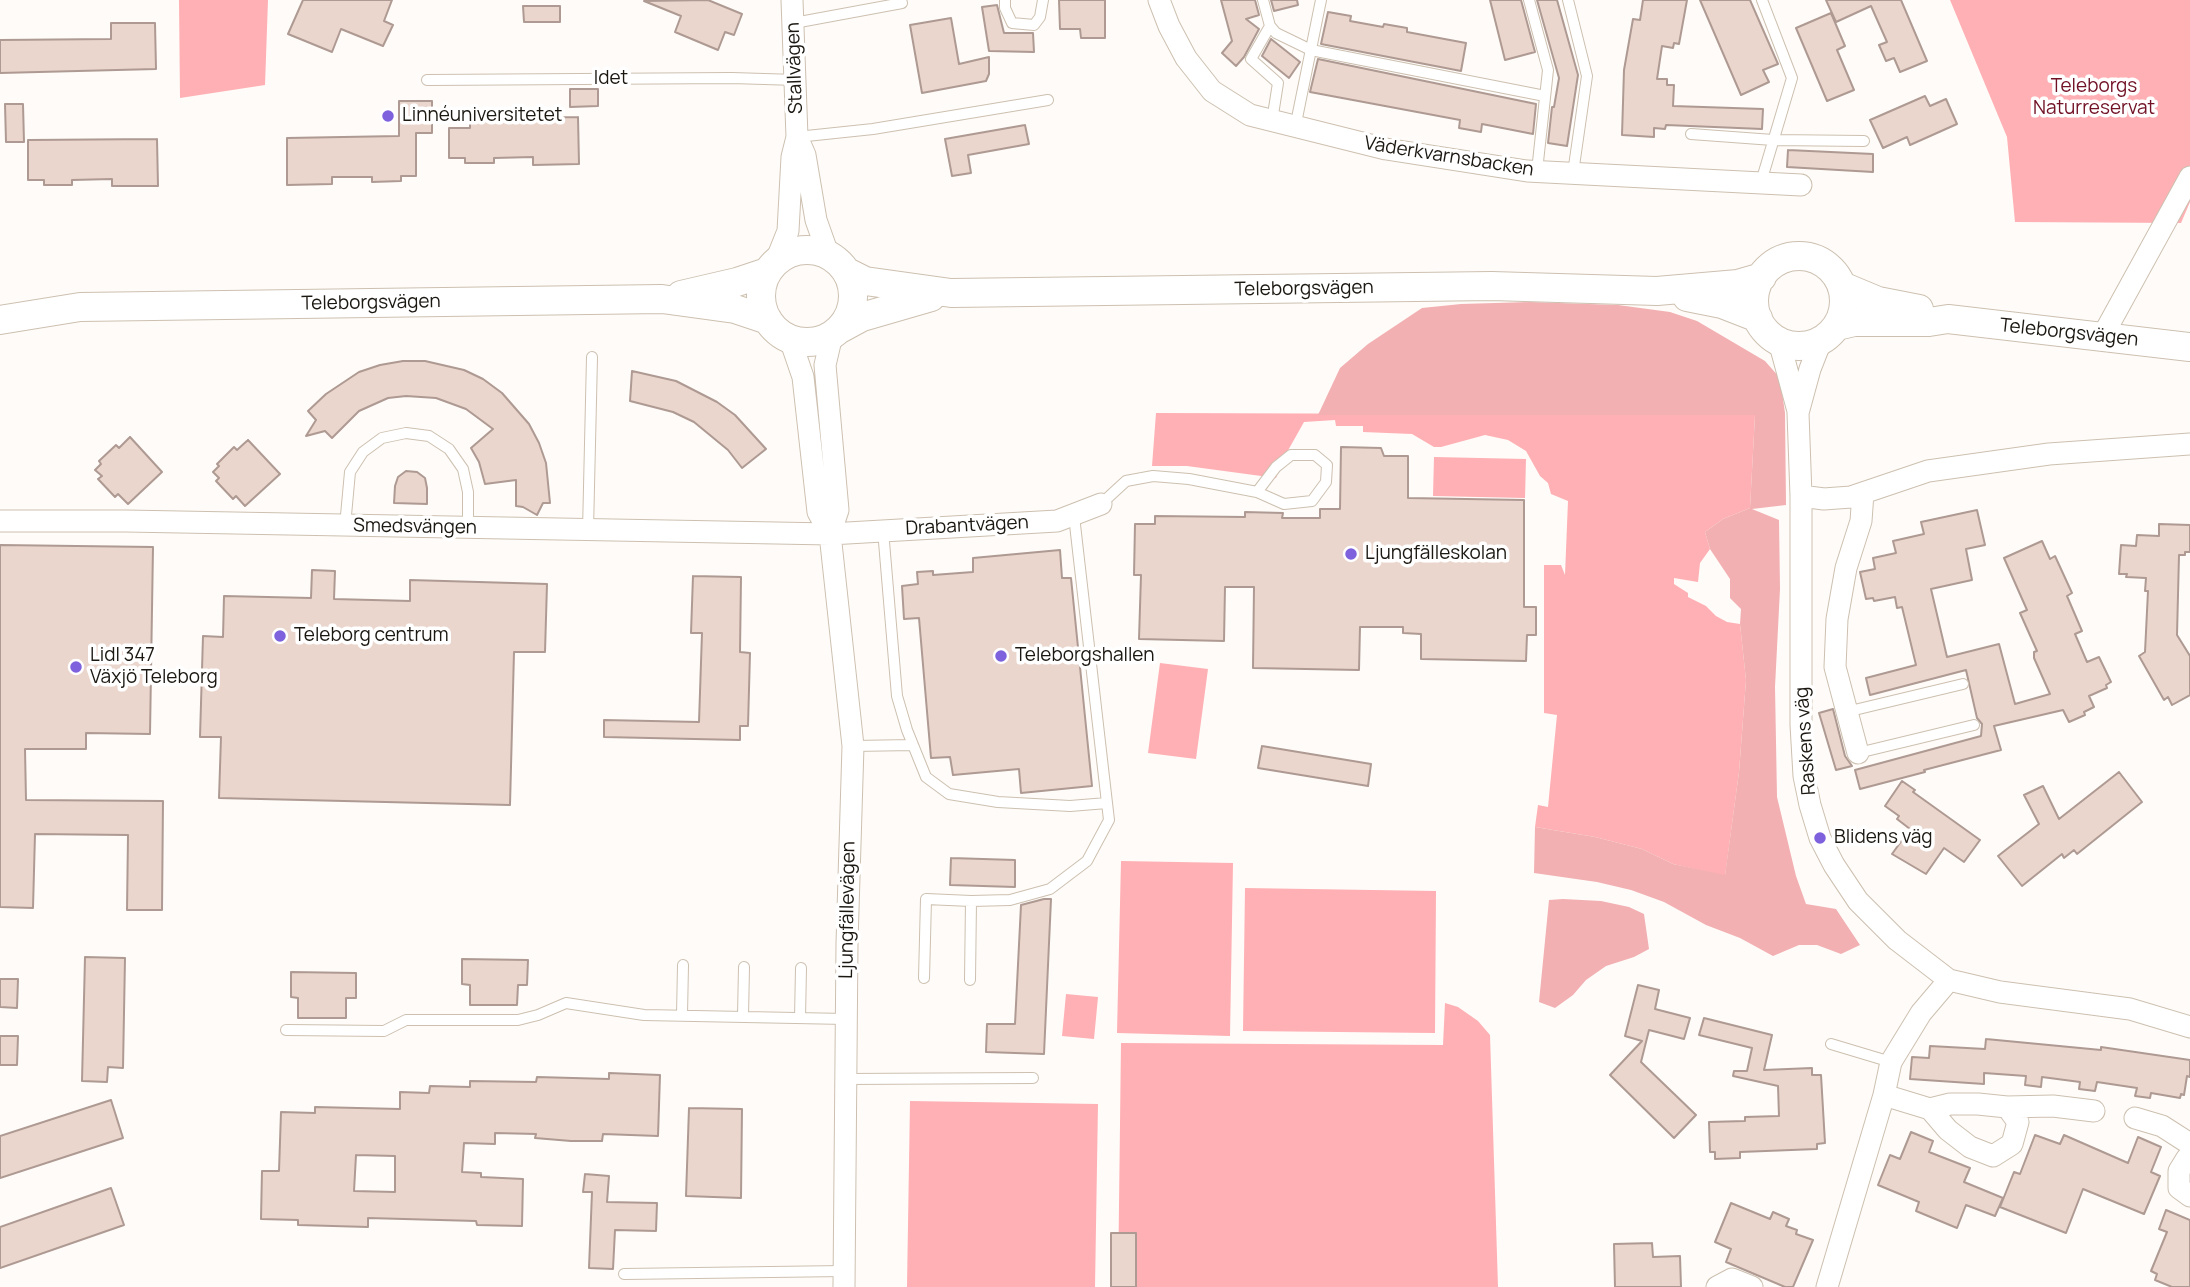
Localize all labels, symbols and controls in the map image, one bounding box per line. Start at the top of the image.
street label: Stallvägen [782,22,808,114]
street label: Idet [594,68,628,90]
park label: Teleborgs Naturreservat [2033,76,2155,120]
place label: Linnéuniversitetet [402,105,562,127]
marker: Linnéuniversitetet [380,108,396,124]
street label: Väderkvarnsbacken [1363,132,1535,182]
street label: Teleborgsvägen [1234,276,1374,302]
street label: Teleborgsvägen [301,290,441,316]
street label: Teleborgsvägen [1999,314,2139,352]
street label: Drabantvägen [905,511,1029,541]
street label: Smedsvängen [353,515,477,539]
place label: Ljungfälleskolan [1365,543,1507,565]
marker: Ljungfälleskolan [1343,546,1359,562]
place label: Teleborg centrum [294,625,449,647]
marker: Teleborg centrum [272,628,288,644]
place label: Lidl 347 Växjö Teleborg [90,645,218,689]
place label: Teleborgshallen [1015,645,1154,667]
marker: Teleborgshallen [993,648,1009,664]
marker: Lidl 347 Växjö Teleborg [68,659,84,675]
street label: Raskens väg [1791,686,1821,796]
place label: Blidens väg [1834,827,1933,849]
marker: Blidens väg [1812,830,1828,846]
street label: Ljungfällevägen [835,841,861,979]

